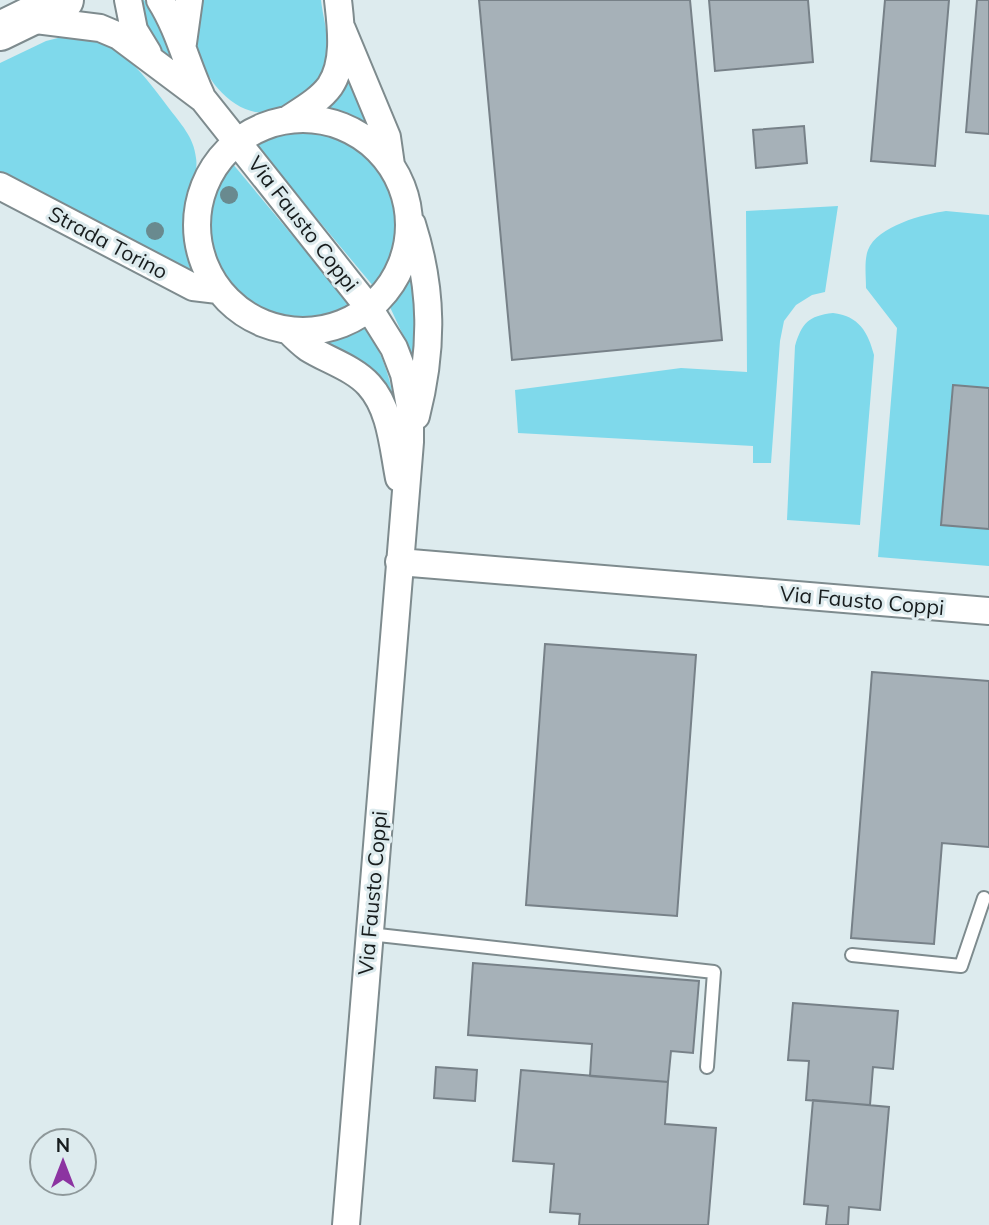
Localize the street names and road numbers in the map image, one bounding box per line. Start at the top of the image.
street label: Via Fausto Coppi [243,150,365,296]
street label: Strada Torino [44,200,172,284]
street label: Via Fausto Coppi [779,580,945,620]
street label: Via Fausto Coppi [352,810,392,976]

